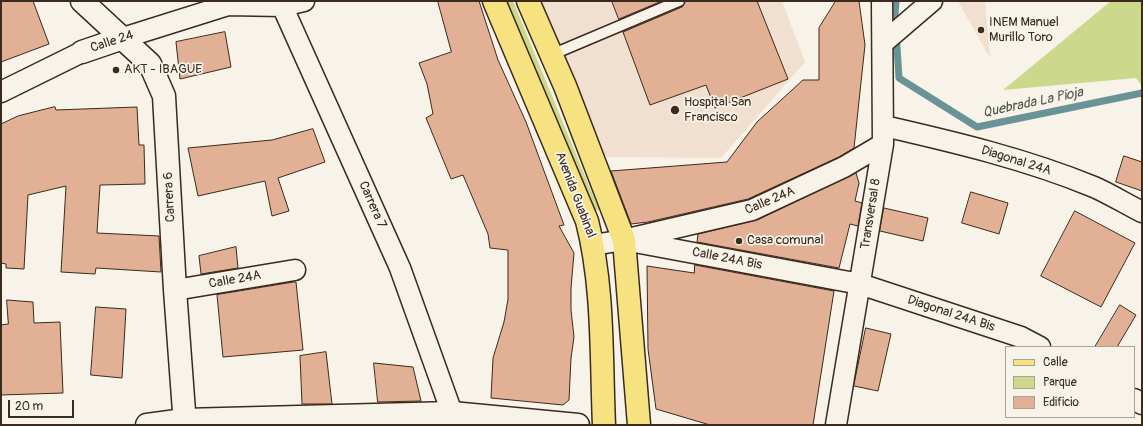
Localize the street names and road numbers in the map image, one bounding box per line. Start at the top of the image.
street label: Calle 24 [89,28,135,56]
street label: Diagonal 24A [979,143,1053,179]
street label: Avenida Guabinal [551,150,599,240]
street label: Carrera 6 [161,171,179,223]
street label: Transversal 8 [858,178,884,250]
street label: Carrera 7 [355,179,389,231]
street label: Calle 24A [743,184,797,218]
street label: Calle 24A Bis [691,245,763,273]
street label: Calle 24A [208,268,262,292]
street label: Diagonal 24A Bis [905,293,997,335]

